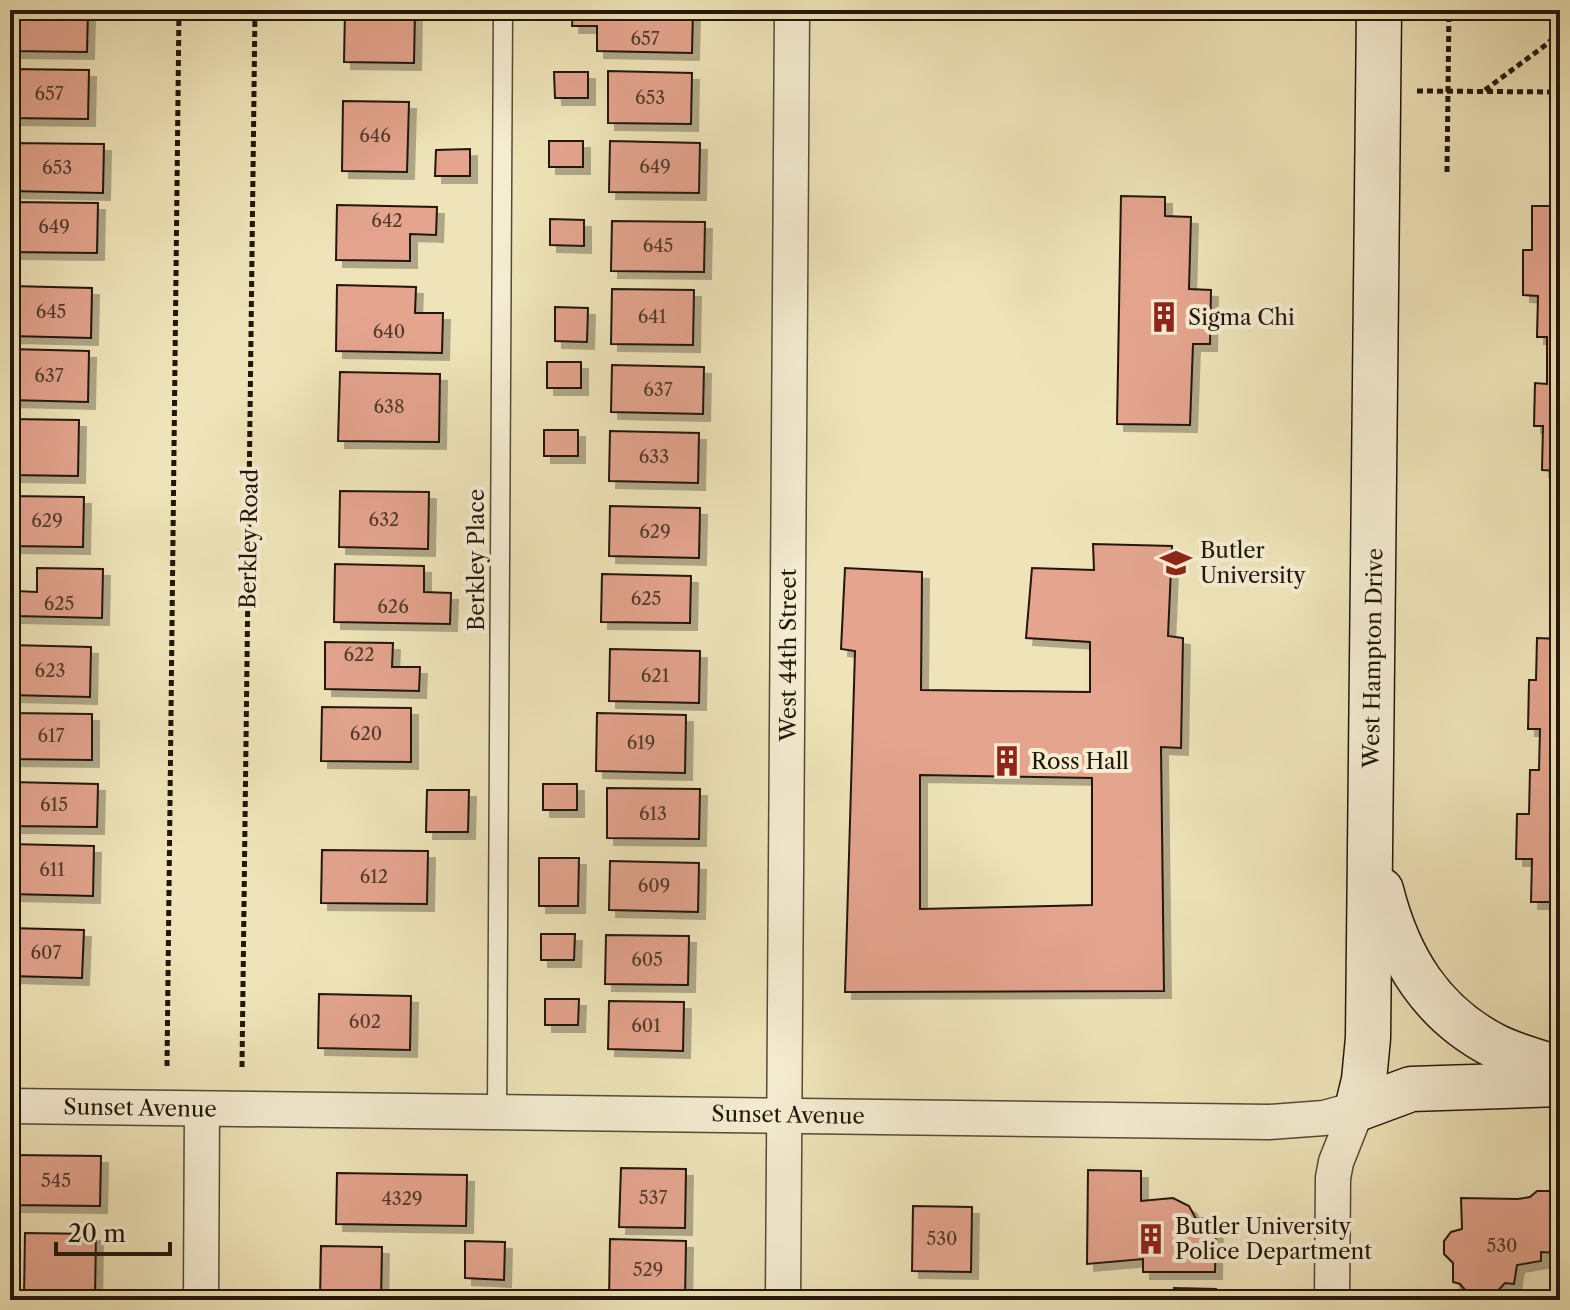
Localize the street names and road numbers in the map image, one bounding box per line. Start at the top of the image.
street label: Berkley Road [234,469,264,609]
street label: Berkley Place [463,489,490,631]
street label: West Hampton Drive [1358,548,1388,769]
street label: West 44th Street [775,568,802,742]
street label: Sunset Avenue [63,1093,217,1123]
street label: Sunset Avenue [711,1100,865,1130]

